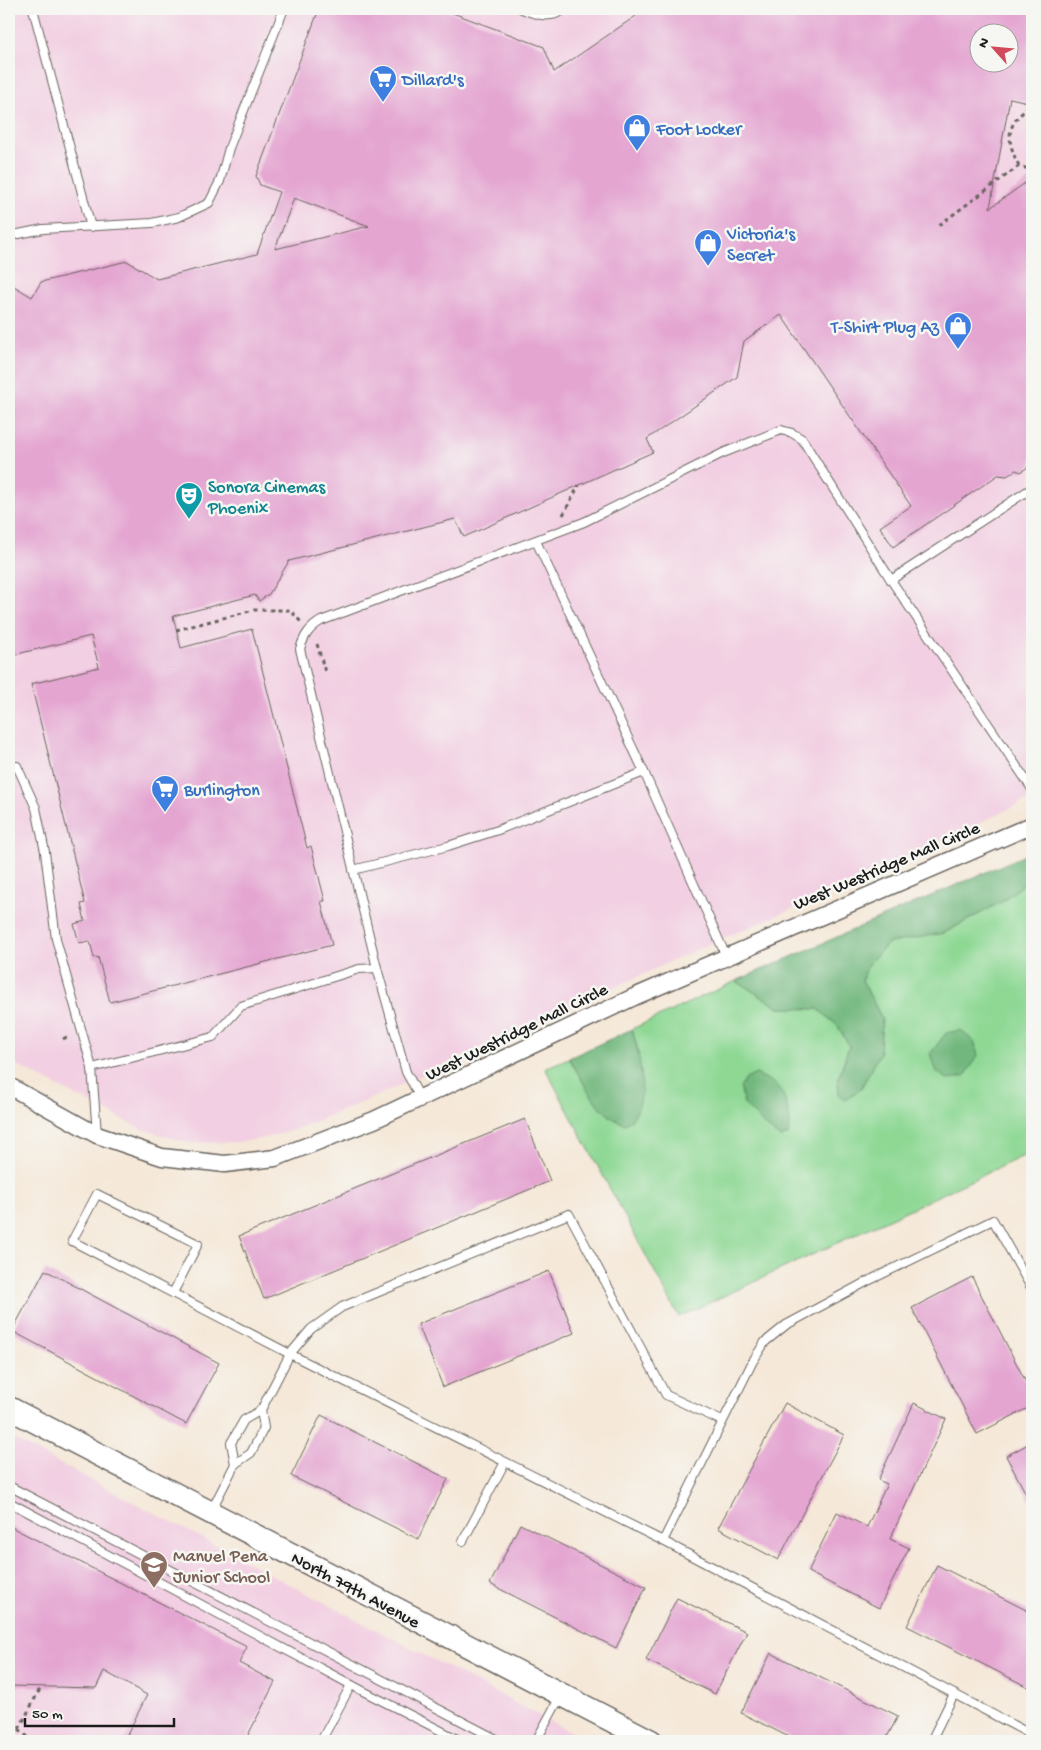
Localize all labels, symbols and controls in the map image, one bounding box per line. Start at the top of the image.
north arrow [968,22,1018,72]
text: N [975,35,994,51]
supermarket icon: Dillard's [368,64,398,103]
place label: Dillard's [401,71,465,92]
shop icon: Foot Locker [622,113,652,152]
place label: Foot Locker [655,120,743,141]
place label: Victoria's Secret [726,225,797,267]
shop icon: Victoria's Secret [693,228,723,267]
shop icon: T-Shirt Plug Az [943,311,973,350]
place label: T-Shirt Plug Az [830,318,940,339]
place label: Sonora Cinemas Phoenix [207,478,326,520]
theatre icon: Sonora Cinemas Phoenix [174,481,204,520]
supermarket icon: Burlington [150,774,180,813]
place label: Burlington [183,781,260,802]
street label: West Westridge Mall Circle [791,818,984,916]
street label: West Westridge Mall Circle [423,980,612,1087]
place label: Manuel Pena Junior School [173,1547,270,1589]
street label: North 79th Avenue [287,1548,423,1634]
school or university icon: Manuel Pena Junior School [139,1550,169,1589]
scale bar [25,1695,174,1727]
text: 50 m [32,1706,63,1724]

